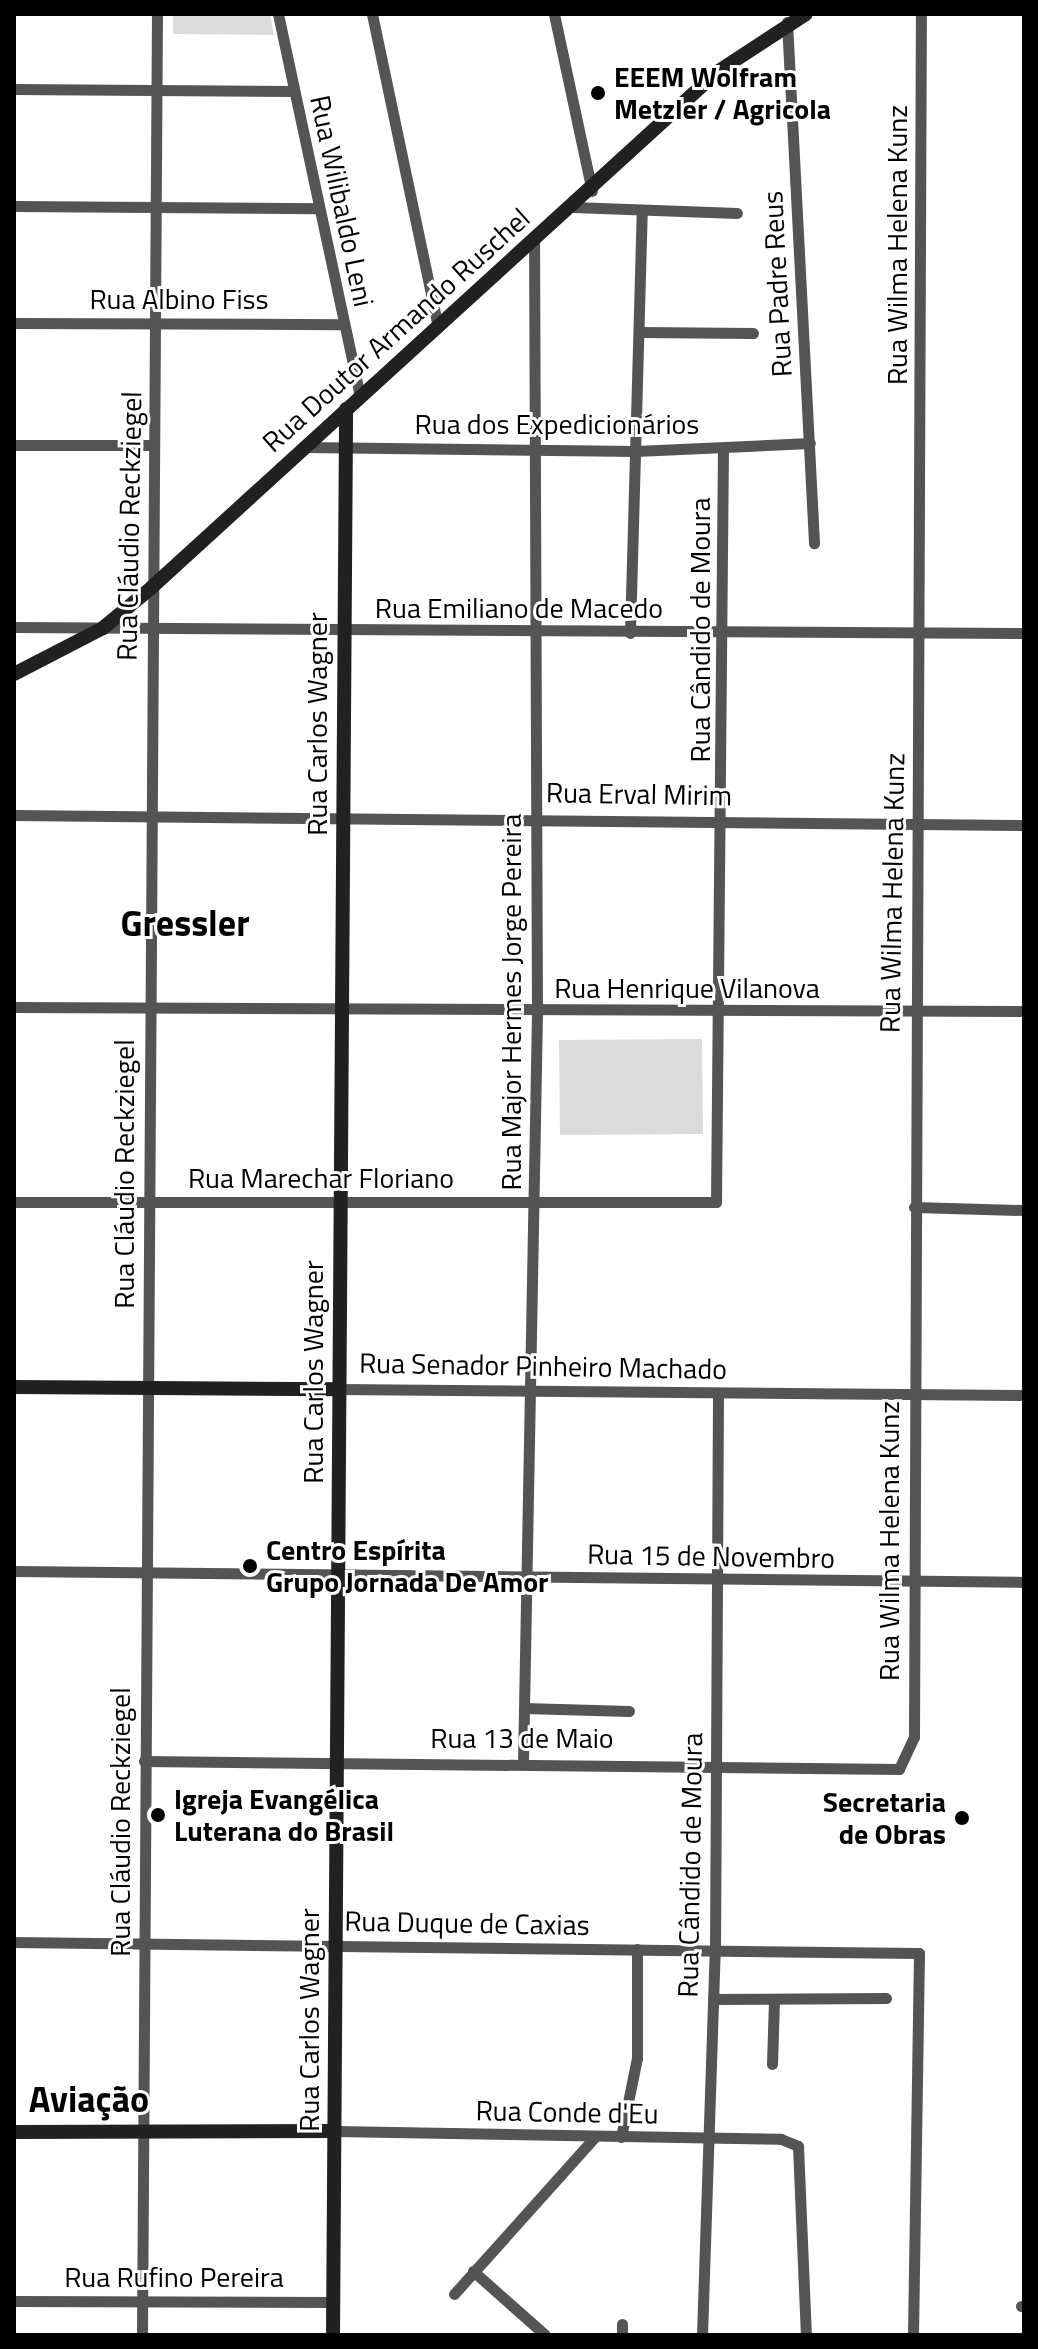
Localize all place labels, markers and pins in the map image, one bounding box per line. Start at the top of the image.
place label: EEEM Wolfram Metzler / Agricola [614,60,831,126]
marker: EEEM Wolfram Metzler / Agricola [589,84,607,102]
place label: Centro Espírita Grupo Jornada De Amor [266,1533,549,1599]
marker: Centro Espírita Grupo Jornada De Amor [241,1557,259,1575]
place label: Igreja Evangélica Luterana do Brasil [174,1782,394,1848]
place label: Secretaria de Obras [823,1785,946,1851]
marker: Igreja Evangélica Luterana do Brasil [149,1806,167,1824]
marker: Secretaria de Obras [953,1809,971,1827]

